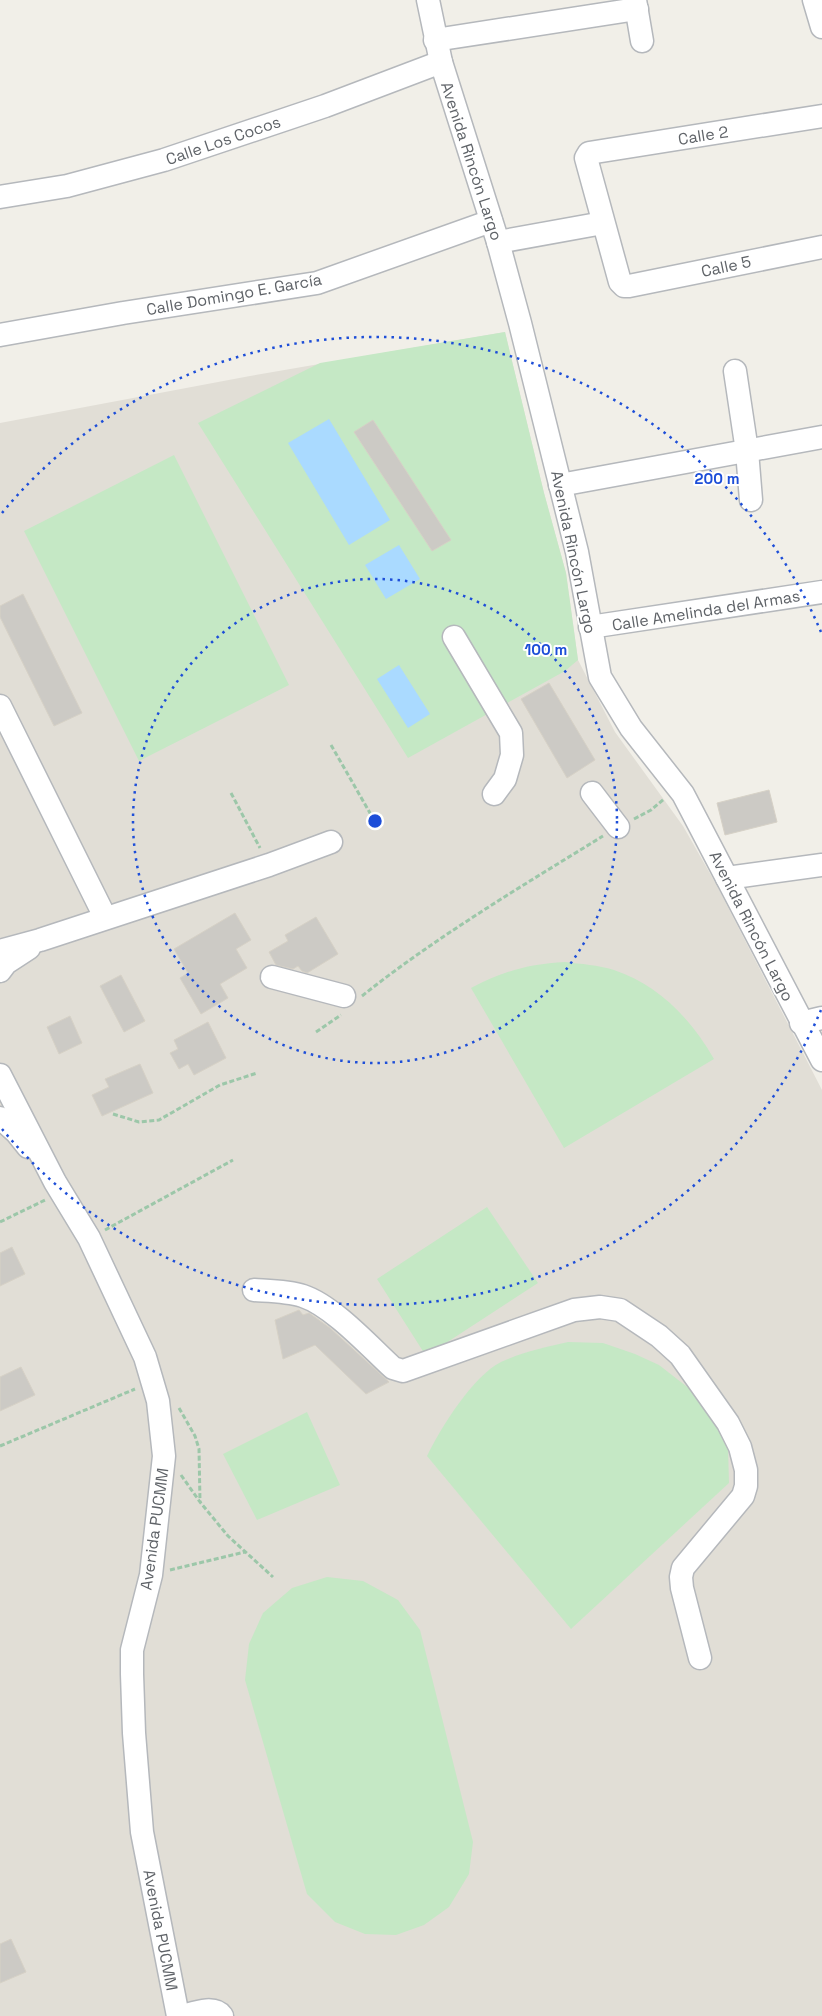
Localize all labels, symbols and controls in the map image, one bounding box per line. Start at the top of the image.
street label: Avenida Rincón Largo [436,79,507,243]
street label: Calle Los Cocos [163,111,283,170]
street label: Calle 2 [676,121,730,150]
street label: Calle 5 [699,251,753,282]
street label: Calle Domingo E. García [145,269,324,320]
street label: Avenida Rincón Largo [546,469,601,635]
text: 200 m [695,469,739,488]
street label: Calle Amelinda del Armas [610,585,802,636]
text: 100 m [525,640,567,659]
centre of rings [366,812,384,830]
street label: Avenida Rincón Largo [705,848,799,1005]
street label: Avenida PUCMM [136,1467,173,1592]
street label: Avenida PUCMM [138,1868,183,1993]

